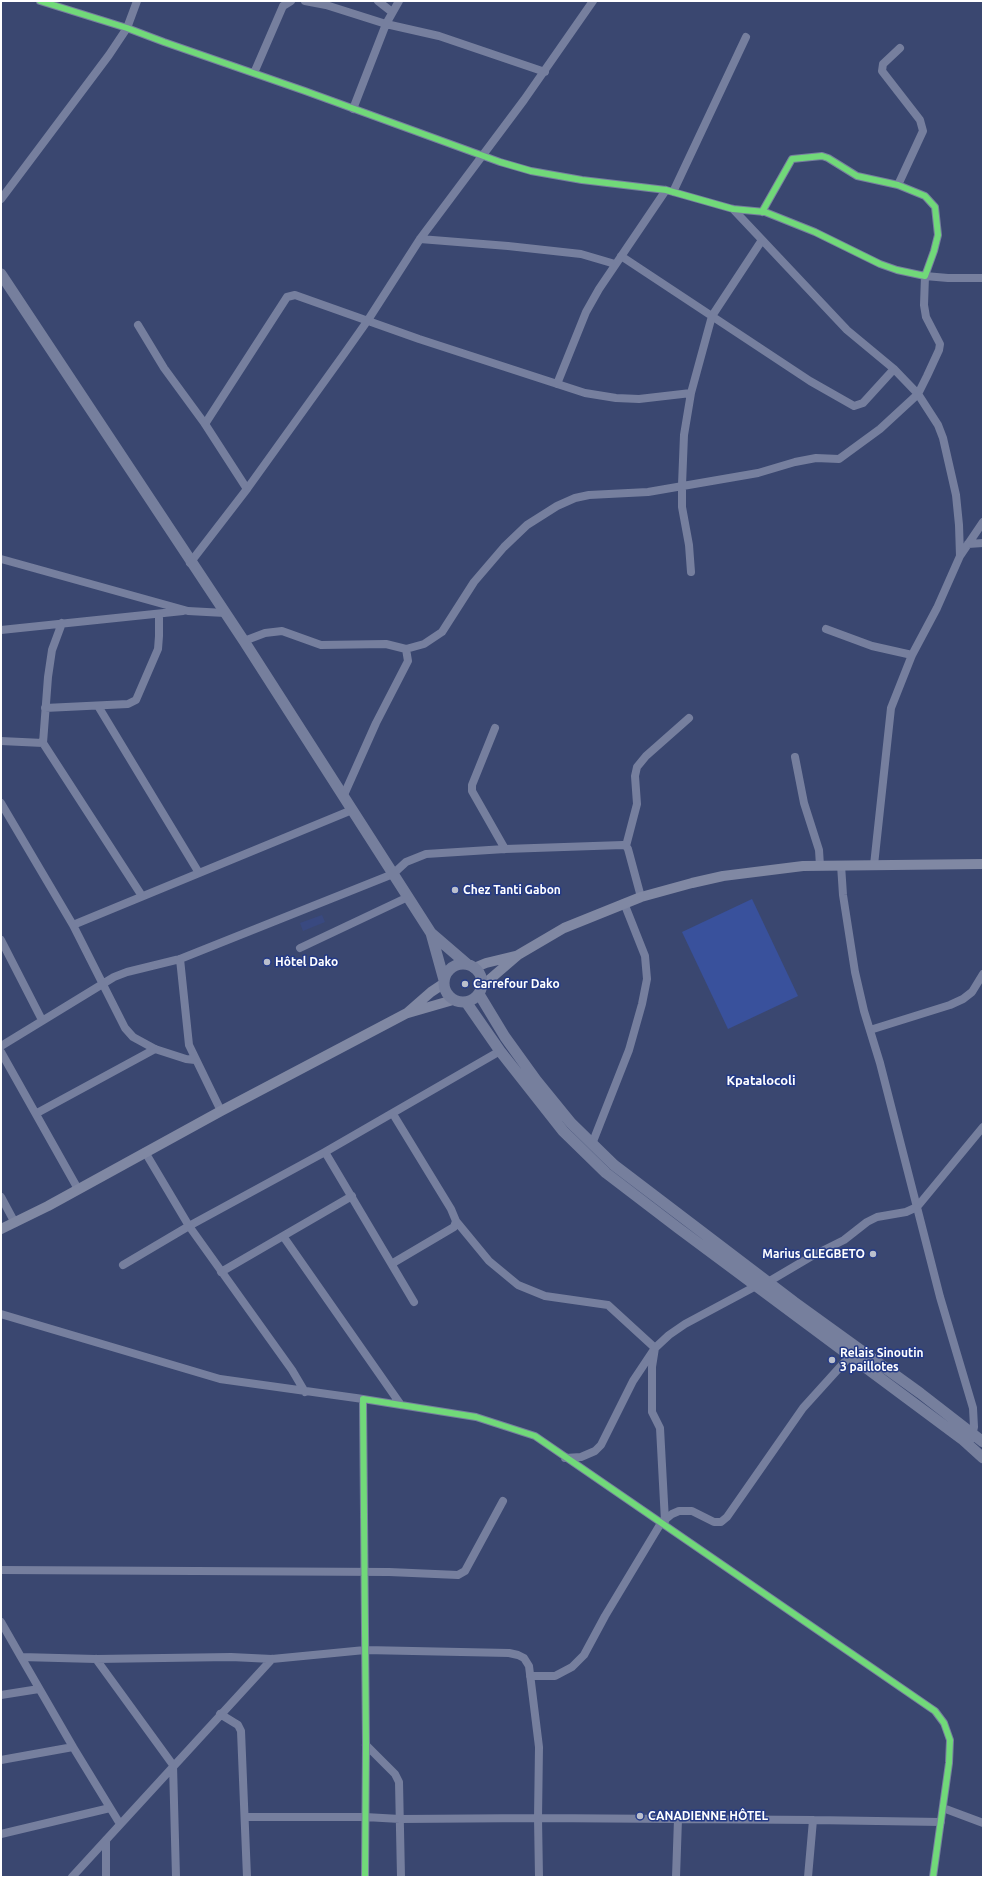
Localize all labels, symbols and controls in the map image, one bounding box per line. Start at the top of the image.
place label: Chez Tanti Gabon [463,883,561,897]
marker: Chez Tanti Gabon [450,885,460,895]
place label: Hôtel Dako [275,955,338,969]
marker: Hôtel Dako [262,957,272,967]
place label: Carrefour Dako [473,977,560,991]
marker: Carrefour Dako [460,979,470,989]
district label: Kpatalocoli [726,1073,796,1089]
place label: Marius GLEGBETO [762,1247,865,1261]
marker: Marius GLEGBETO [868,1249,878,1259]
place label: Relais Sinoutin 3 paillotes [840,1346,924,1374]
marker: Relais Sinoutin 3 paillotes [827,1355,837,1365]
place label: CANADIENNE HÔTEL [648,1809,768,1823]
marker: CANADIENNE HÔTEL [635,1811,645,1821]

